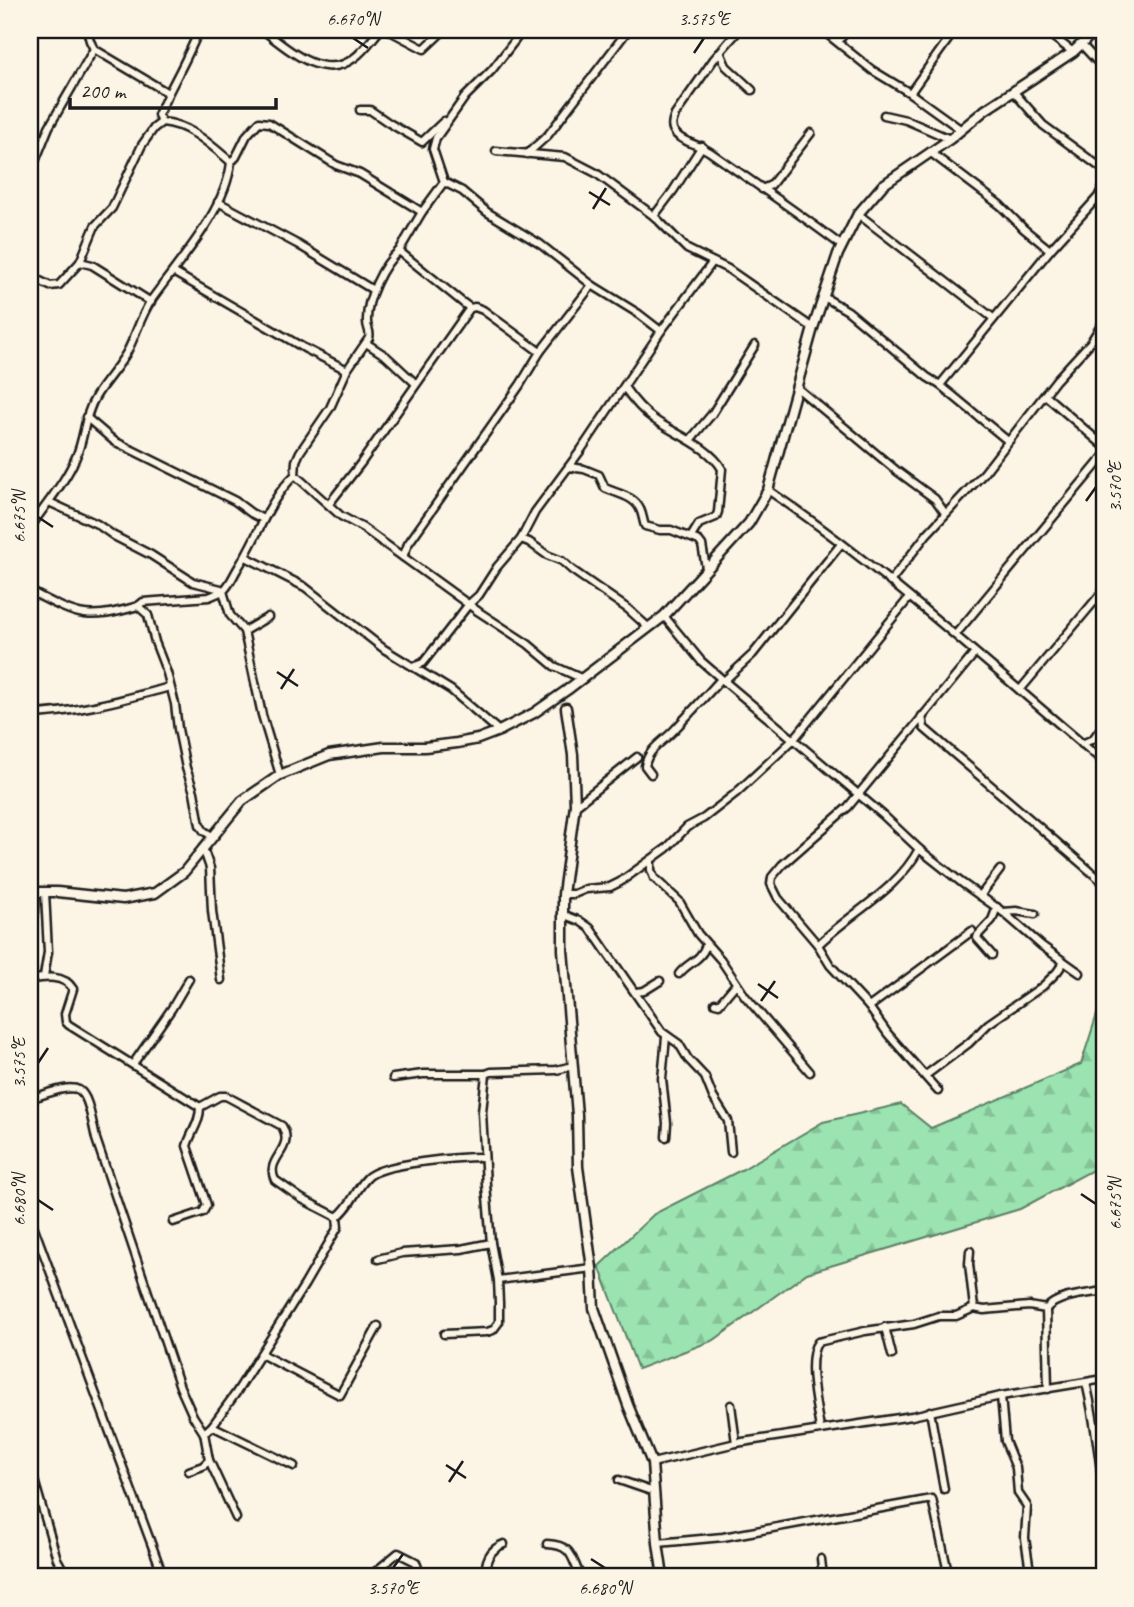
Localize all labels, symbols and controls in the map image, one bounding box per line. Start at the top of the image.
text: 6.670°N [327,8,382,30]
text: 3.575°E [679,8,732,30]
scale bar [70,66,276,110]
text: 200 m [80,78,127,104]
text: 3.570°E [1104,459,1126,512]
text: 6.675°N [8,488,30,543]
text: 3.575°E [8,1035,30,1088]
text: 6.680°N [8,1171,30,1226]
text: 6.675°N [1104,1175,1126,1230]
text: 3.570°E [368,1577,421,1599]
text: 6.680°N [579,1577,634,1599]

